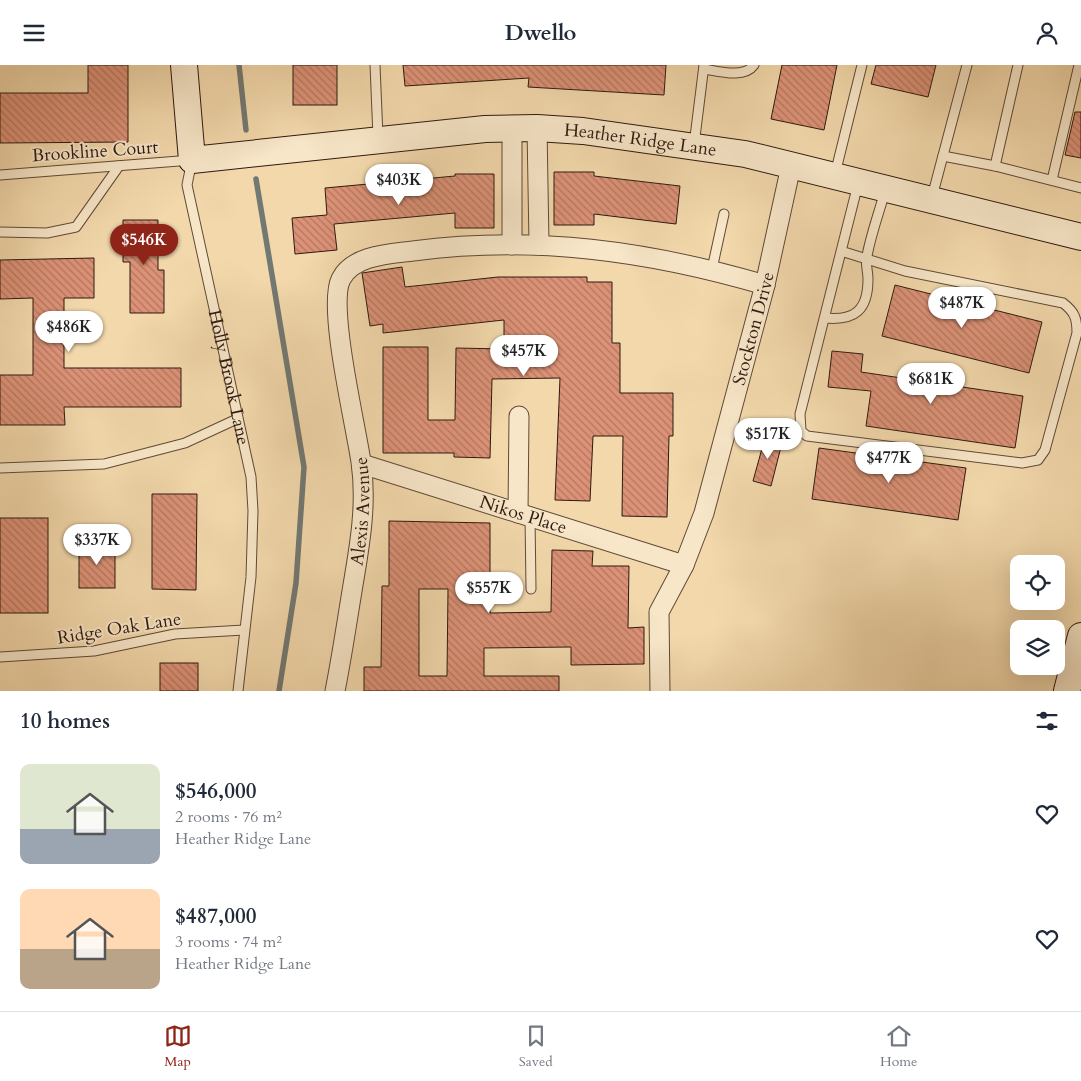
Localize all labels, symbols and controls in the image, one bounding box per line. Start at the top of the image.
text: Dwello [505,18,576,48]
icon: menu [20,19,48,47]
icon: person [1033,19,1061,47]
street label: Heather Ridge Lane [563,118,718,163]
street label: Brookline Court [31,135,159,168]
pin: $403K [364,163,434,206]
text: $403K [376,169,422,191]
pin: $546K [109,223,179,266]
text: $546K [121,229,167,251]
street label: Stockton Drive [727,270,781,388]
pin: $487K [927,287,997,329]
text: $487K [939,292,985,314]
street label: Holly Brook Lane [202,307,256,448]
pin: $486K [34,311,104,353]
text: $486K [46,316,92,338]
pin: $457K [489,335,559,377]
text: $457K [501,340,547,362]
pin: $681K [896,363,966,405]
text: $681K [908,368,954,390]
pin: $517K [733,417,803,460]
text: $517K [745,423,791,445]
pin: $477K [854,441,924,484]
text: $477K [866,447,912,469]
street label: Alexis Avenue [344,455,376,567]
street label: Nikos Place [476,490,570,540]
pin: $337K [62,523,132,566]
text: $337K [74,529,120,551]
map controls [1010,555,1065,675]
button: locate [1010,555,1065,610]
pin: $557K [454,571,524,614]
text: $557K [466,577,512,599]
street label: Ridge Oak Lane [55,606,183,651]
button: layers [1010,620,1065,675]
text: 10 homes [20,707,110,736]
icon: filters [1033,707,1061,735]
text: $546,000 [175,777,256,806]
icon: home [60,784,120,844]
icon: heart [1033,800,1061,828]
text: 2 rooms · 76 m² [175,806,282,828]
text: Heather Ridge Lane [175,828,311,850]
text: $487,000 [175,902,256,931]
icon: home [60,909,120,969]
icon: heart [1033,925,1061,953]
text: 3 rooms · 74 m² [175,931,282,953]
text: Heather Ridge Lane [175,953,311,975]
tab: Map [164,1022,192,1071]
tab: Saved [519,1022,553,1071]
tab: Home [880,1022,917,1071]

